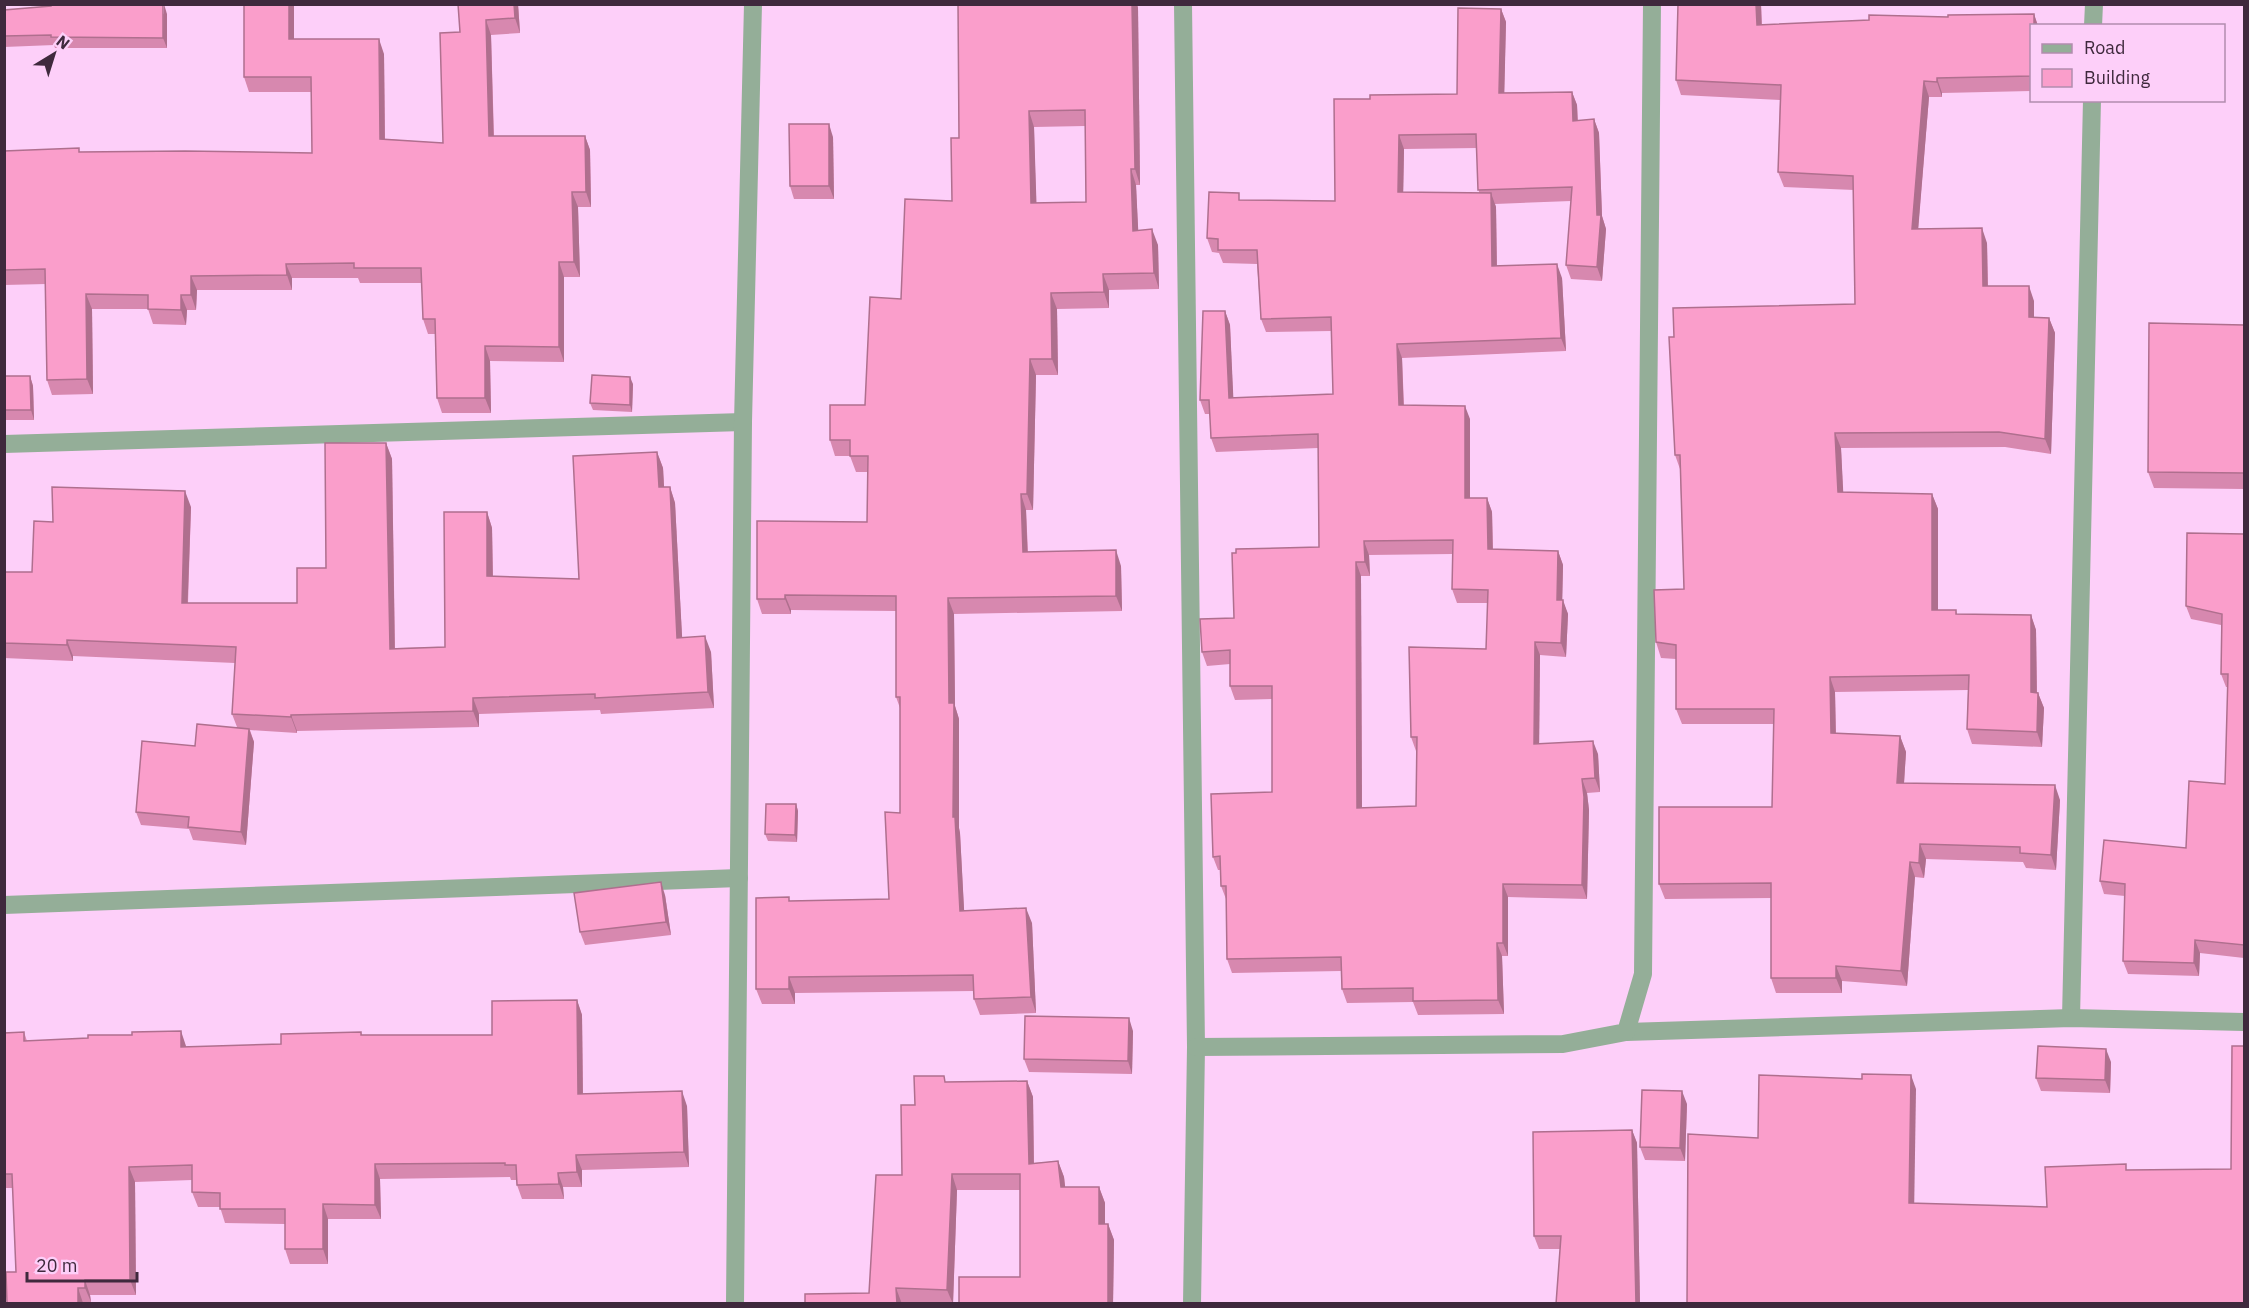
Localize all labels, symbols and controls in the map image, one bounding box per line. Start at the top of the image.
north arrow [24,24,84,84]
legend [2030,24,2225,102]
text: N [53,31,74,54]
text: Road [2084,36,2125,59]
text: Building [2084,66,2151,89]
scale bar [27,1245,136,1283]
text: 20 m [36,1254,78,1277]

